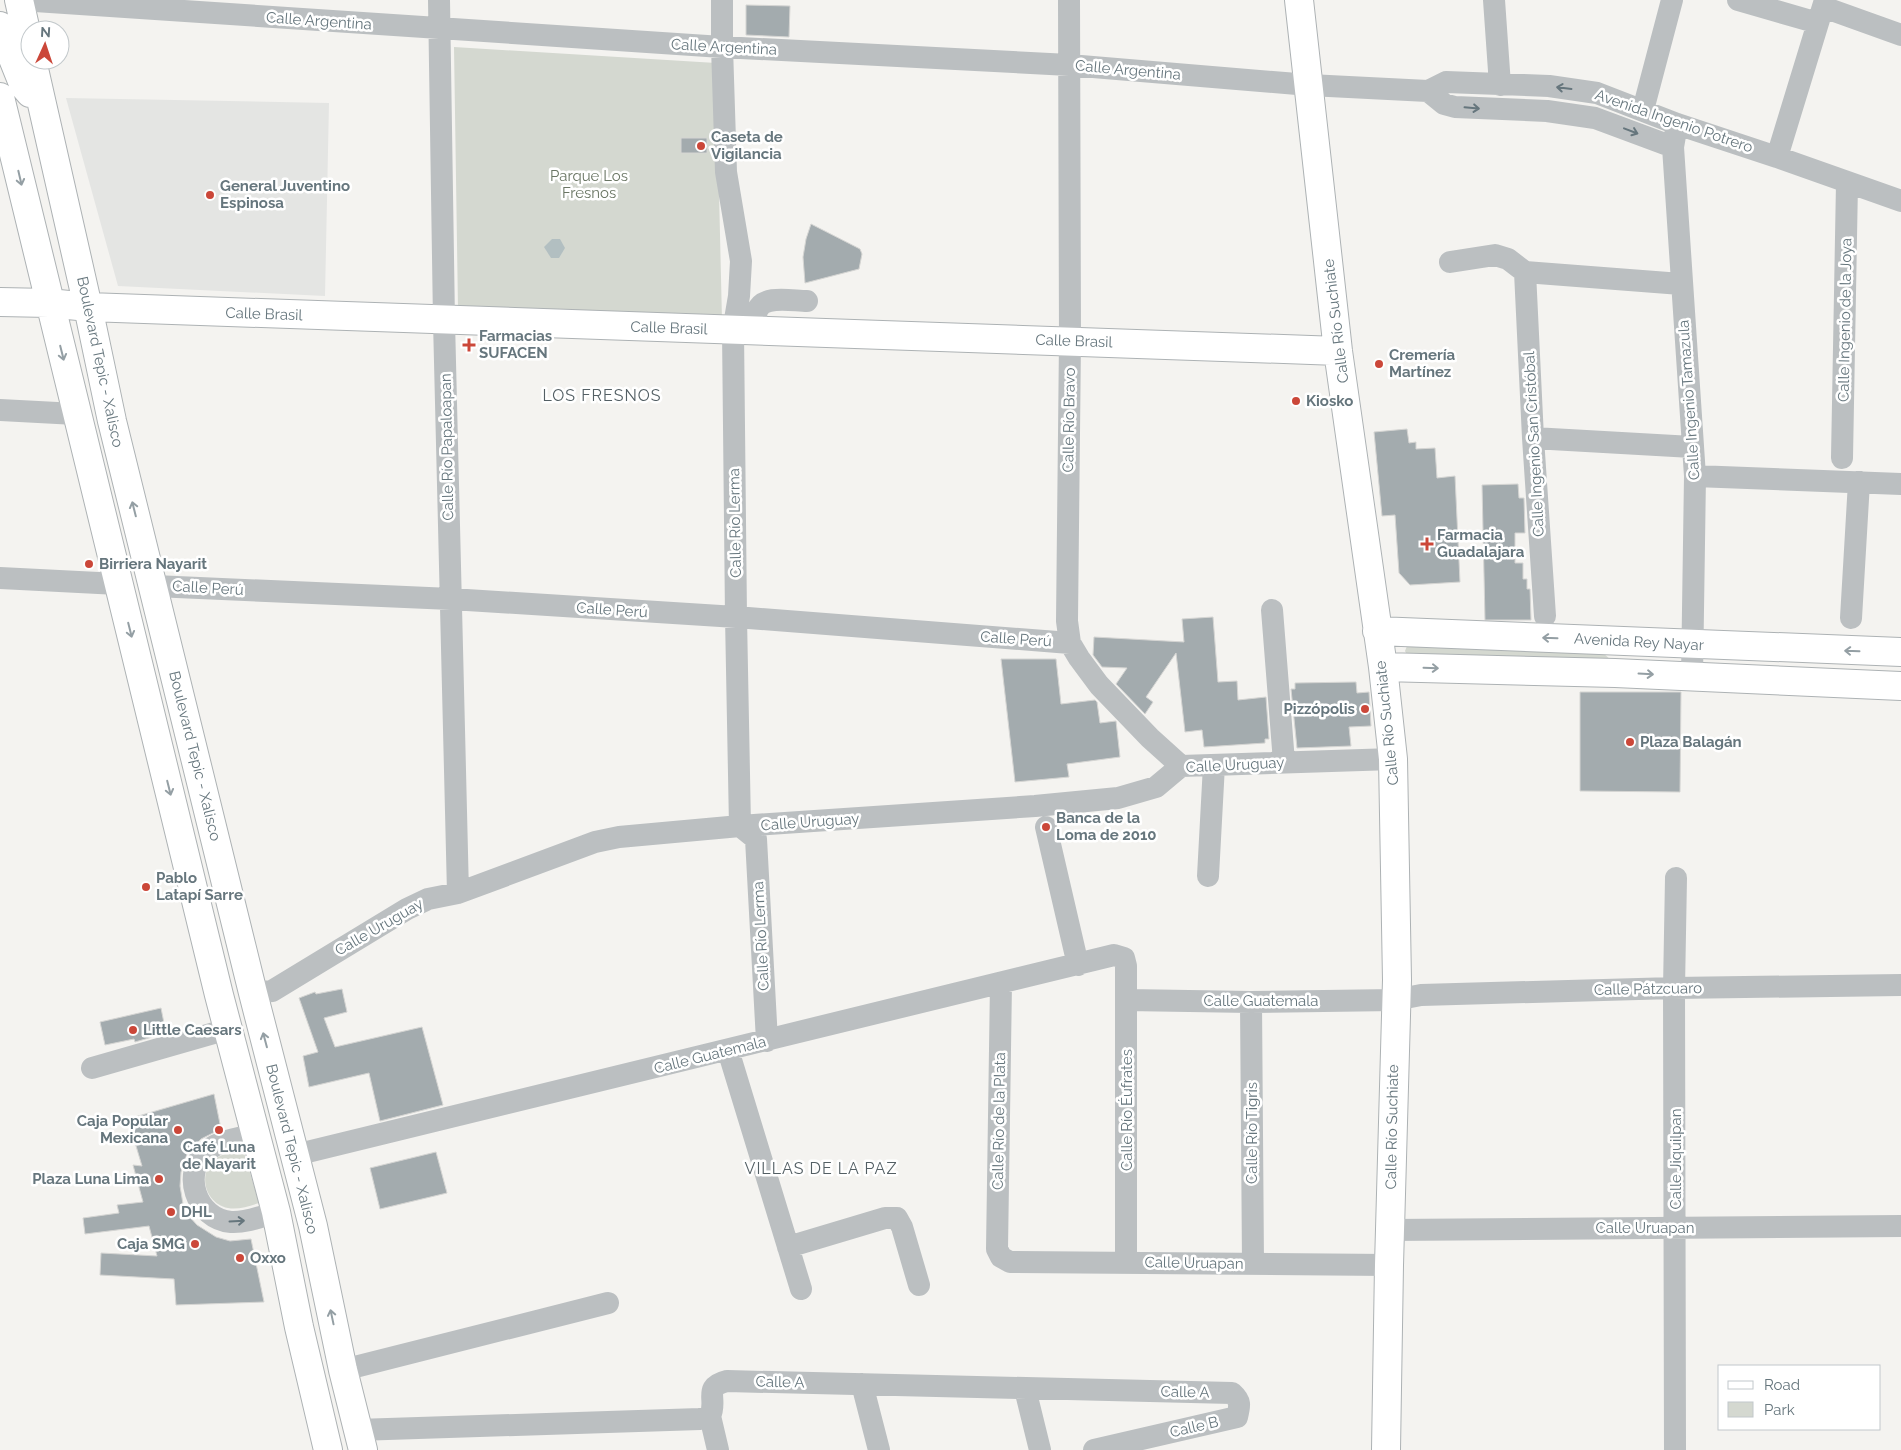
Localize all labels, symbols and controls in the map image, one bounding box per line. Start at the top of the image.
street label: Calle Argentina [266,8,372,34]
north arrow [20,20,70,70]
text: N [40,24,51,40]
street label: Calle Argentina [671,35,777,59]
street label: Calle Argentina [1074,56,1182,84]
one-way arrow [1556,83,1572,93]
street label: Avenida Ingenio Potrero [1593,86,1755,156]
one-way arrow [1463,103,1479,112]
one-way arrow [1623,127,1638,136]
place label: Caseta de Vigilancia [711,128,783,163]
marker: Caseta de Vigilancia [695,140,707,152]
park label: Parque Los Fresnos [550,167,628,202]
one-way arrow [16,170,25,186]
place label: General Juventino Espinosa [220,177,350,212]
marker: General Juventino Espinosa [204,189,216,201]
street label: Calle Ingenio de la Joya [1835,238,1855,402]
street label: Calle Río Suchiate [1319,258,1353,384]
street label: Boulevard Tepic - Xalisco [73,275,127,449]
street label: Calle Brasil [225,304,304,324]
street label: Calle Brasil [630,318,709,338]
street label: Calle Ingenio Tamazula [1674,319,1704,481]
place label: Farmacias SUFACEN [479,327,552,362]
street label: Calle Brasil [1035,331,1114,351]
marker: Farmacias SUFACEN [463,339,475,351]
one-way arrow [58,345,67,361]
place label: Cremería Martínez [1389,346,1456,381]
street label: Calle Ingenio San Cristóbal [1520,350,1548,537]
marker: Cremería Martínez [1373,358,1385,370]
street label: Calle Río Bravo [1059,367,1079,473]
street label: Calle Río Papaloapan [437,373,457,521]
district label: LOS FRESNOS [542,386,662,405]
place label: Kiosko [1306,392,1353,410]
marker: Kiosko [1290,395,1302,407]
street label: Calle Río Lerma [725,468,745,578]
one-way arrow [129,501,138,517]
place label: Farmacia Guadalajara [1437,526,1525,561]
marker: Farmacia Guadalajara [1421,538,1433,550]
place label: Birriera Nayarit [99,555,207,573]
marker: Birriera Nayarit [83,558,95,570]
street label: Calle Perú [172,577,244,599]
street label: Calle Perú [576,599,648,621]
one-way arrow [126,622,135,638]
street label: Calle Perú [980,628,1052,650]
street label: Avenida Rey Nayar [1574,630,1705,654]
one-way arrow [1542,633,1558,643]
one-way arrow [1845,646,1861,655]
street label: Calle Río Suchiate [1371,660,1402,786]
one-way arrow [1423,663,1439,673]
street label: Boulevard Tepic - Xalisco [165,669,225,843]
one-way arrow [1638,670,1654,679]
place label: Pizzópolis [1283,700,1355,718]
marker: Pizzópolis [1359,703,1371,715]
place label: Plaza Balagán [1640,733,1742,751]
marker: Plaza Balagán [1624,736,1636,748]
street label: Calle Uruguay [1185,753,1285,777]
one-way arrow [165,779,174,795]
place label: Banca de la Loma de 2010 [1056,809,1157,844]
street label: Calle Uruguay [760,810,860,834]
marker: Banca de la Loma de 2010 [1040,821,1052,833]
place label: Pablo Latapí Sarre [156,869,243,904]
marker: Pablo Latapí Sarre [140,881,152,893]
street label: Calle Río Lerma [749,881,773,991]
street label: Calle Uruguay [332,894,426,960]
street label: Calle Pátzcuaro [1594,979,1702,999]
street label: Calle Guatemala [1204,992,1318,1010]
place label: Little Caesars [143,1021,242,1039]
marker: Little Caesars [127,1024,139,1036]
street label: Calle Guatemala [652,1032,768,1078]
one-way arrow [260,1033,269,1049]
street label: Calle Río Éufrates [1118,1049,1136,1171]
street label: Calle Río de la Plata [989,1052,1009,1190]
street label: Boulevard Tepic - Xalisco [262,1062,322,1236]
street label: Calle Río Suchiate [1382,1064,1402,1190]
street label: Calle Río Tigris [1243,1082,1261,1184]
street label: Calle Jiquilpan [1667,1108,1685,1210]
place label: Caja Popular Mexicana [77,1112,168,1147]
marker: Caja Popular Mexicana [172,1124,184,1136]
marker: Café Luna de Nayarit [213,1124,225,1136]
place label: Café Luna de Nayarit [182,1138,256,1173]
district label: VILLAS DE LA PAZ [745,1159,897,1178]
place label: Plaza Luna Lima [32,1170,149,1188]
marker: Plaza Luna Lima [153,1173,165,1185]
place label: DHL [181,1203,212,1221]
marker: DHL [165,1206,177,1218]
one-way arrow [229,1217,245,1226]
street label: Calle Uruapan [1595,1219,1695,1237]
place label: Caja SMG [117,1235,185,1253]
marker: Caja SMG [189,1238,201,1250]
place label: Oxxo [250,1249,286,1267]
marker: Oxxo [234,1252,246,1264]
street label: Calle Uruapan [1144,1253,1244,1273]
one-way arrow [326,1310,336,1326]
legend [1718,1365,1881,1430]
street label: Calle A [755,1373,805,1391]
text: Road [1764,1376,1800,1394]
street label: Calle A [1160,1383,1210,1401]
text: Park [1764,1401,1795,1419]
street label: Calle B [1168,1413,1220,1441]

